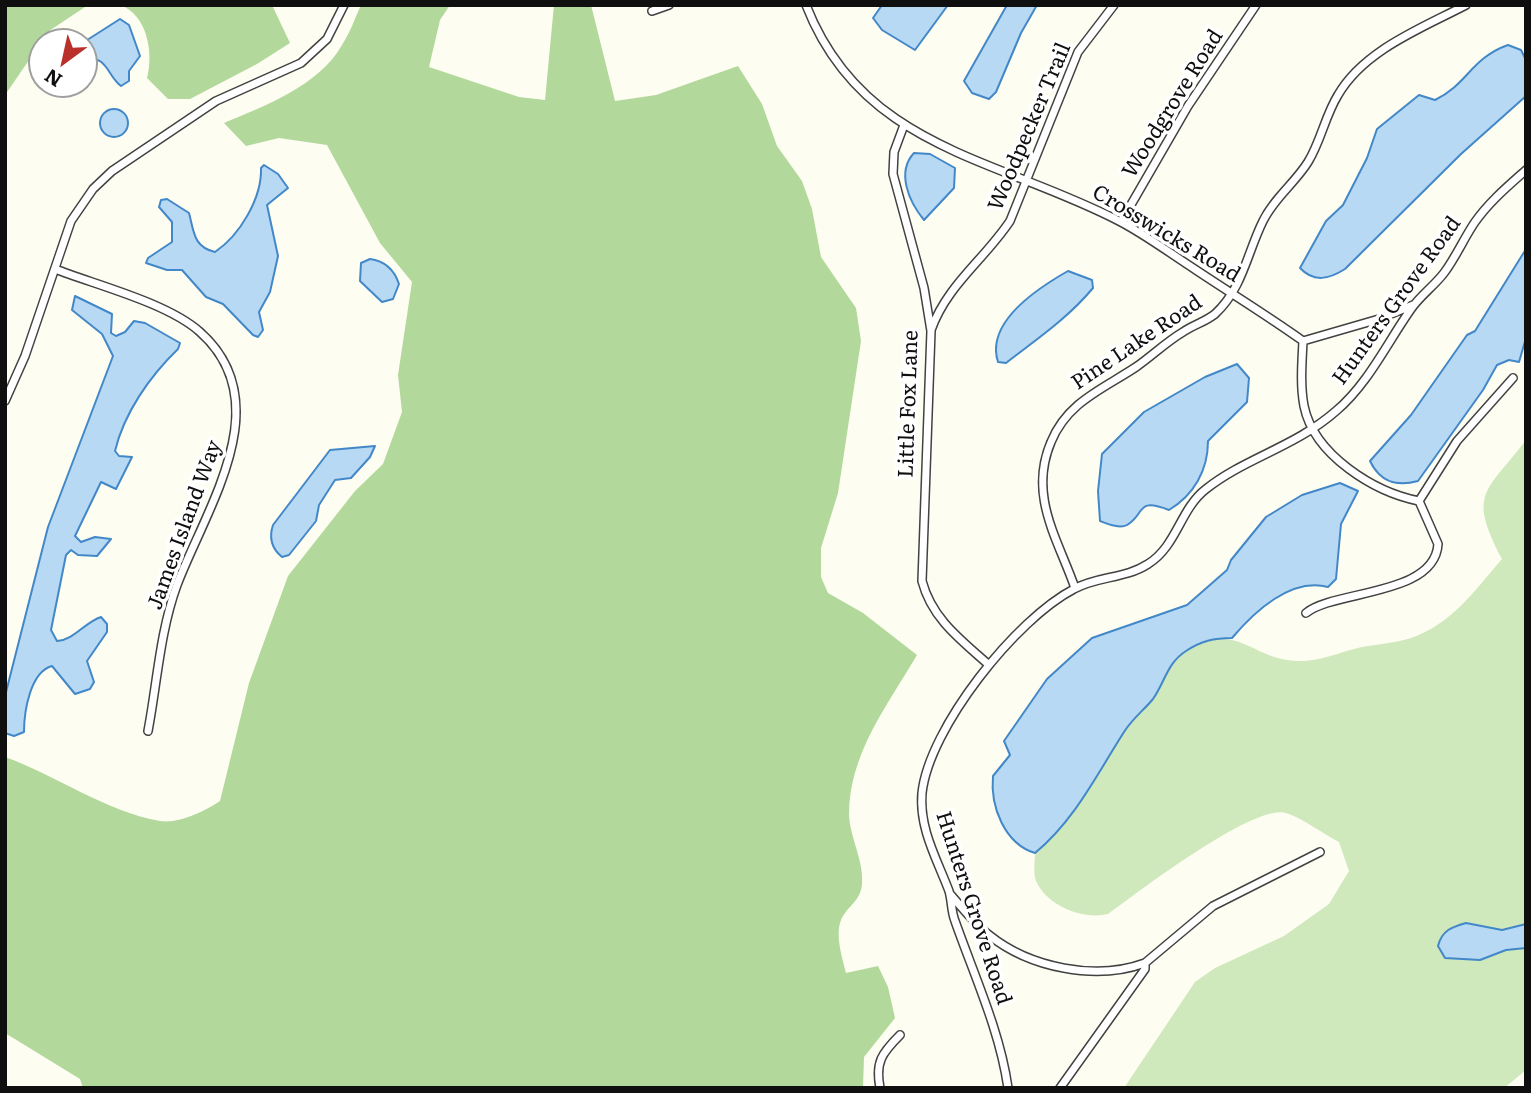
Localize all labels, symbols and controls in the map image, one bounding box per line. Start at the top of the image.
street label: Woodgrove Road [1117,25,1229,183]
north arrow [28,28,98,98]
street label: Woodpecker Trail [983,39,1077,215]
text: N [38,63,67,95]
street label: Crosswicks Road [1087,180,1245,288]
street label: Hunters Grove Road [1327,212,1467,390]
street label: Pine Lake Road [1067,290,1207,396]
street label: Little Fox Lane [894,330,924,478]
street label: James Island Way [143,437,227,613]
street label: Hunters Grove Road [930,808,1016,1008]

